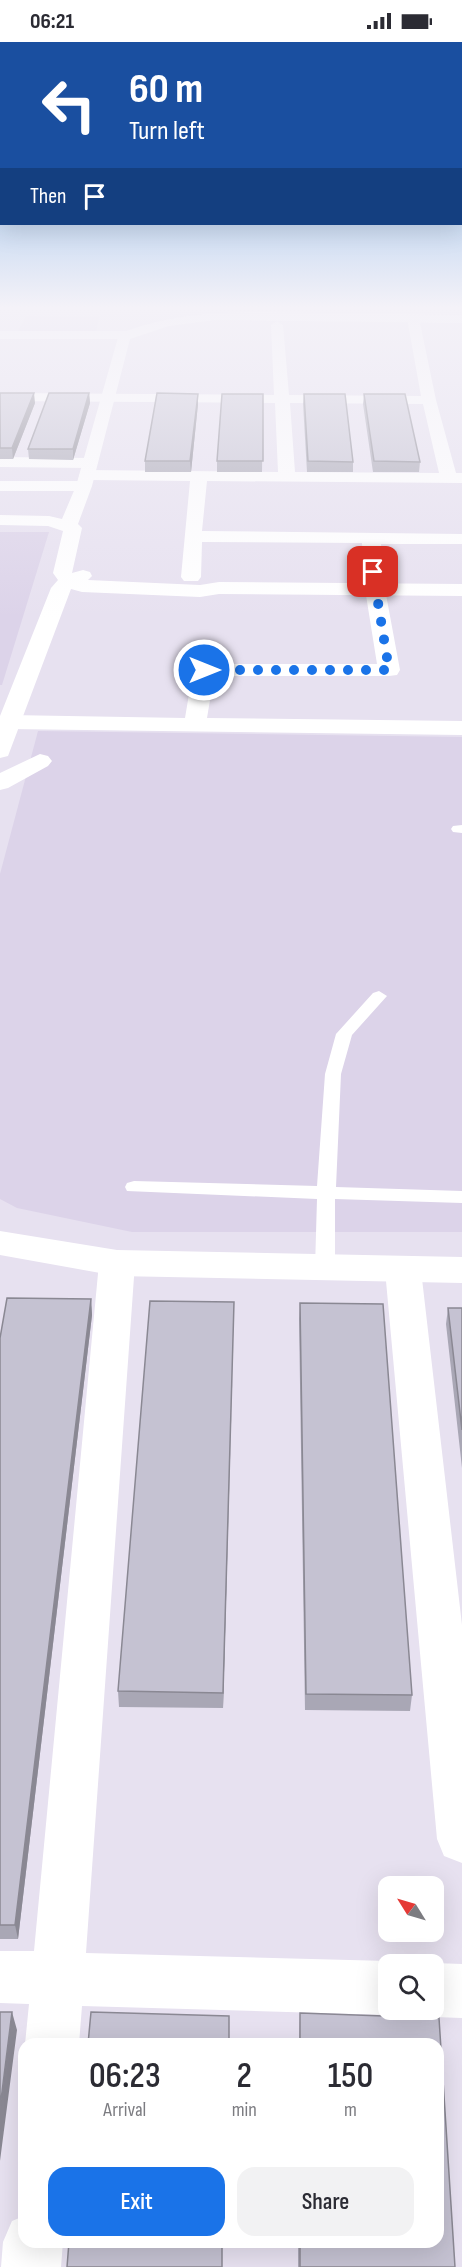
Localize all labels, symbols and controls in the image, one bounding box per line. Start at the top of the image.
text: 06:21 [30,8,74,35]
text: 60 m [129,64,203,115]
icon: left [30,66,108,144]
text: Turn left [129,115,205,147]
icon: arrive [78,180,111,213]
text: Then [30,183,66,210]
pin [347,546,398,597]
icon: arrive [356,555,389,588]
position arrow [172,638,236,702]
north arrow [378,1876,444,1942]
map controls [378,1876,444,2020]
button: search [378,1954,444,2020]
text: 06:23 [89,2055,161,2098]
text: 2 [237,2055,252,2098]
text: 150 [328,2055,373,2098]
text: Arrival [103,2098,146,2122]
text: min [232,2098,257,2122]
text: m [344,2098,357,2122]
button: Exit [48,2167,225,2236]
button: Share [237,2167,414,2236]

